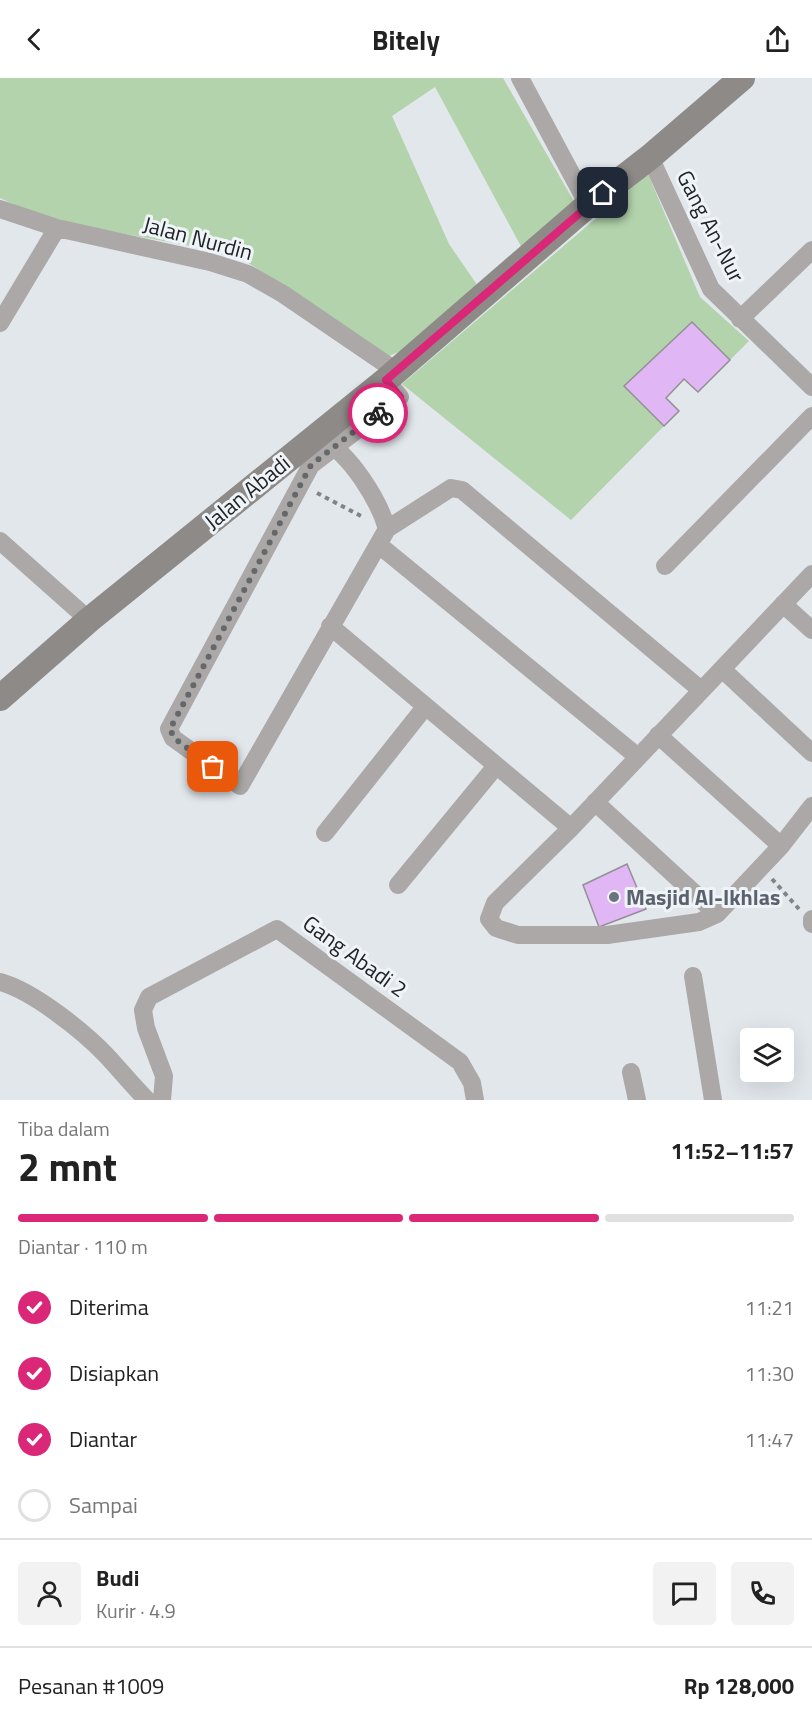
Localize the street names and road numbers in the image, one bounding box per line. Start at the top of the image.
street label: Gang An-Nur [668,164,754,288]
street label: Jalan Nurdin [139,207,257,269]
street label: Jalan Abadi [197,447,297,537]
street label: Gang Abadi 2 [296,906,414,1006]

